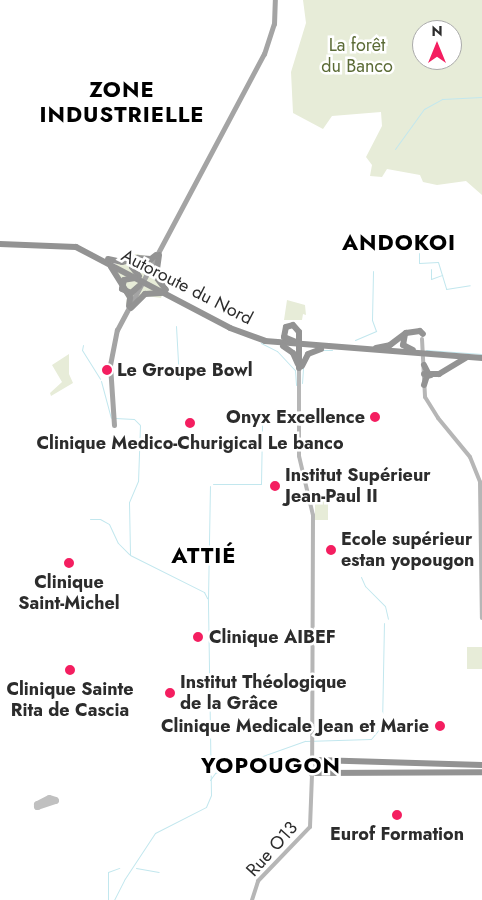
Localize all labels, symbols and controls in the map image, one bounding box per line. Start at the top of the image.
north arrow [412,20,462,70]
text: N [431,21,443,41]
park label: La forêt du Banco [321,35,393,78]
district label: ZONE INDUSTRIELLE [38,76,206,128]
district label: ANDOKOI [341,230,457,256]
street label: Autoroute du Nord [118,245,256,329]
place label: Le Groupe Bowl [117,359,253,381]
marker: Le Groupe Bowl [101,364,113,376]
place label: Onyx Excellence [226,406,365,428]
marker: Onyx Excellence [369,411,381,423]
marker: Clinique Medico-Churigical Le banco [183,416,197,430]
place label: Clinique Medico-Churigical Le banco [36,432,344,454]
place label: Institut Supérieur Jean-Paul II [285,465,431,508]
marker: Institut Supérieur Jean-Paul II [269,480,281,492]
place label: Ecole supérieur estan yopougon [341,529,474,572]
district label: ATTIÉ [171,543,237,569]
marker: Ecole supérieur estan yopougon [325,544,337,556]
marker: Clinique Saint-Michel [62,556,76,570]
place label: Clinique Saint-Michel [18,572,120,614]
place label: Clinique AIBEF [209,626,336,648]
marker: Clinique AIBEF [191,630,205,644]
marker: Clinique Sainte Rita de Cascia [63,663,77,677]
place label: Institut Théologique de la Grâce [180,672,347,714]
place label: Clinique Sainte Rita de Cascia [6,679,134,722]
marker: Institut Théologique de la Grâce [164,687,176,699]
place label: Clinique Medicale Jean et Marie [161,715,429,737]
marker: Clinique Medicale Jean et Marie [433,719,447,733]
district label: YOPOUGON [200,753,342,779]
marker: Eurof Formation [391,809,403,821]
street label: Rue O13 [242,817,302,881]
place label: Eurof Formation [330,823,464,845]

